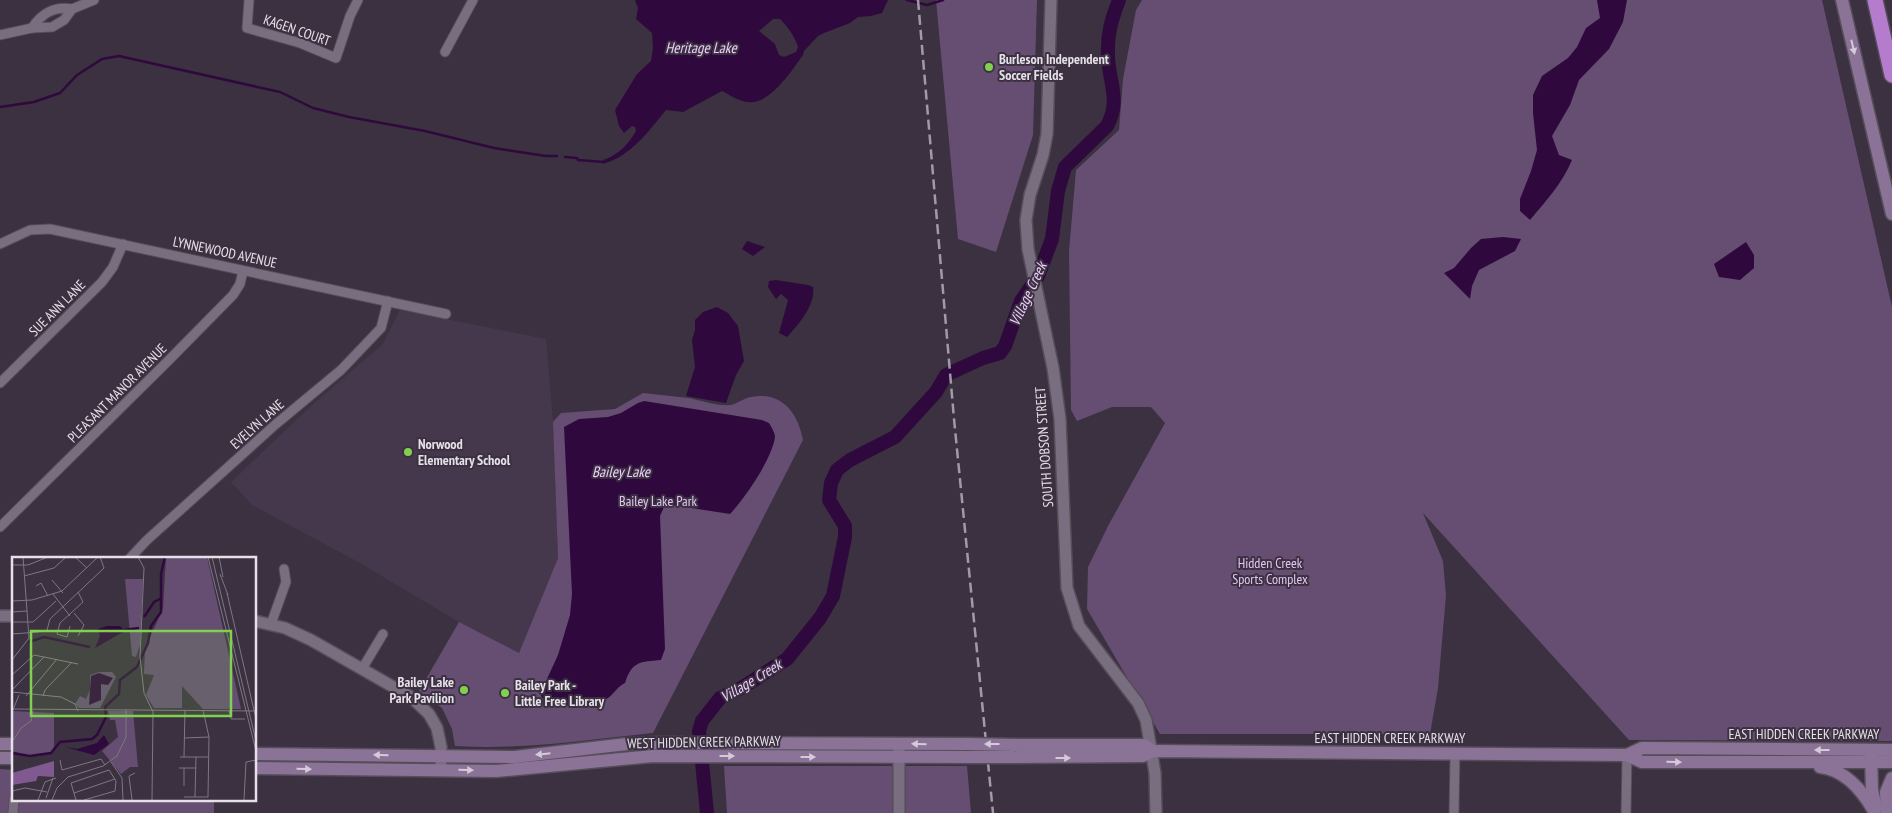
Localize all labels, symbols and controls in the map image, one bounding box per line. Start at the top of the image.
street label: KAGEN COURT [261,10,334,50]
water label: Heritage Lake [665,38,738,57]
one-way arrow [1849,40,1857,55]
place label: Burleson Independent Soccer Fields [999,50,1109,84]
marker: Burleson Independent Soccer Fields [983,61,995,73]
street label: LYNNEWOOD AVENUE [171,232,279,272]
water label: Village Creek [1005,257,1051,329]
street label: SUE ANN LANE [25,276,89,340]
street label: PLEASANT MANOR AVENUE [64,340,170,446]
street label: SOUTH DOBSON STREET [1031,385,1057,508]
street label: EVELYN LANE [226,395,288,453]
place label: Norwood Elementary School [418,435,511,469]
marker: Norwood Elementary School [402,446,414,458]
water label: Bailey Lake [592,462,651,481]
park label: Bailey Lake Park [619,492,698,510]
park label: Hidden Creek Sports Complex [1232,554,1308,588]
inset map [12,557,256,800]
water label: Village Creek [717,654,787,706]
place label: Bailey Lake Park Pavilion [390,673,454,707]
place label: Bailey Park - Little Free Library [515,676,605,710]
marker: Bailey Lake Park Pavilion [458,684,470,696]
marker: Bailey Park - Little Free Library [499,687,511,699]
street label: EAST HIDDEN CREEK PARKWAY [1729,725,1880,743]
street label: EAST HIDDEN CREEK PARKWAY [1315,729,1466,747]
street label: WEST HIDDEN CREEK PARKWAY [627,732,782,752]
one-way arrow [910,740,926,748]
one-way arrow [984,740,1000,748]
one-way arrow [1814,745,1830,753]
one-way arrow [535,750,551,758]
one-way arrow [373,751,389,759]
one-way arrow [720,752,736,760]
one-way arrow [800,753,816,761]
one-way arrow [1055,754,1071,762]
one-way arrow [1666,758,1682,766]
one-way arrow [296,765,312,773]
one-way arrow [458,767,474,775]

